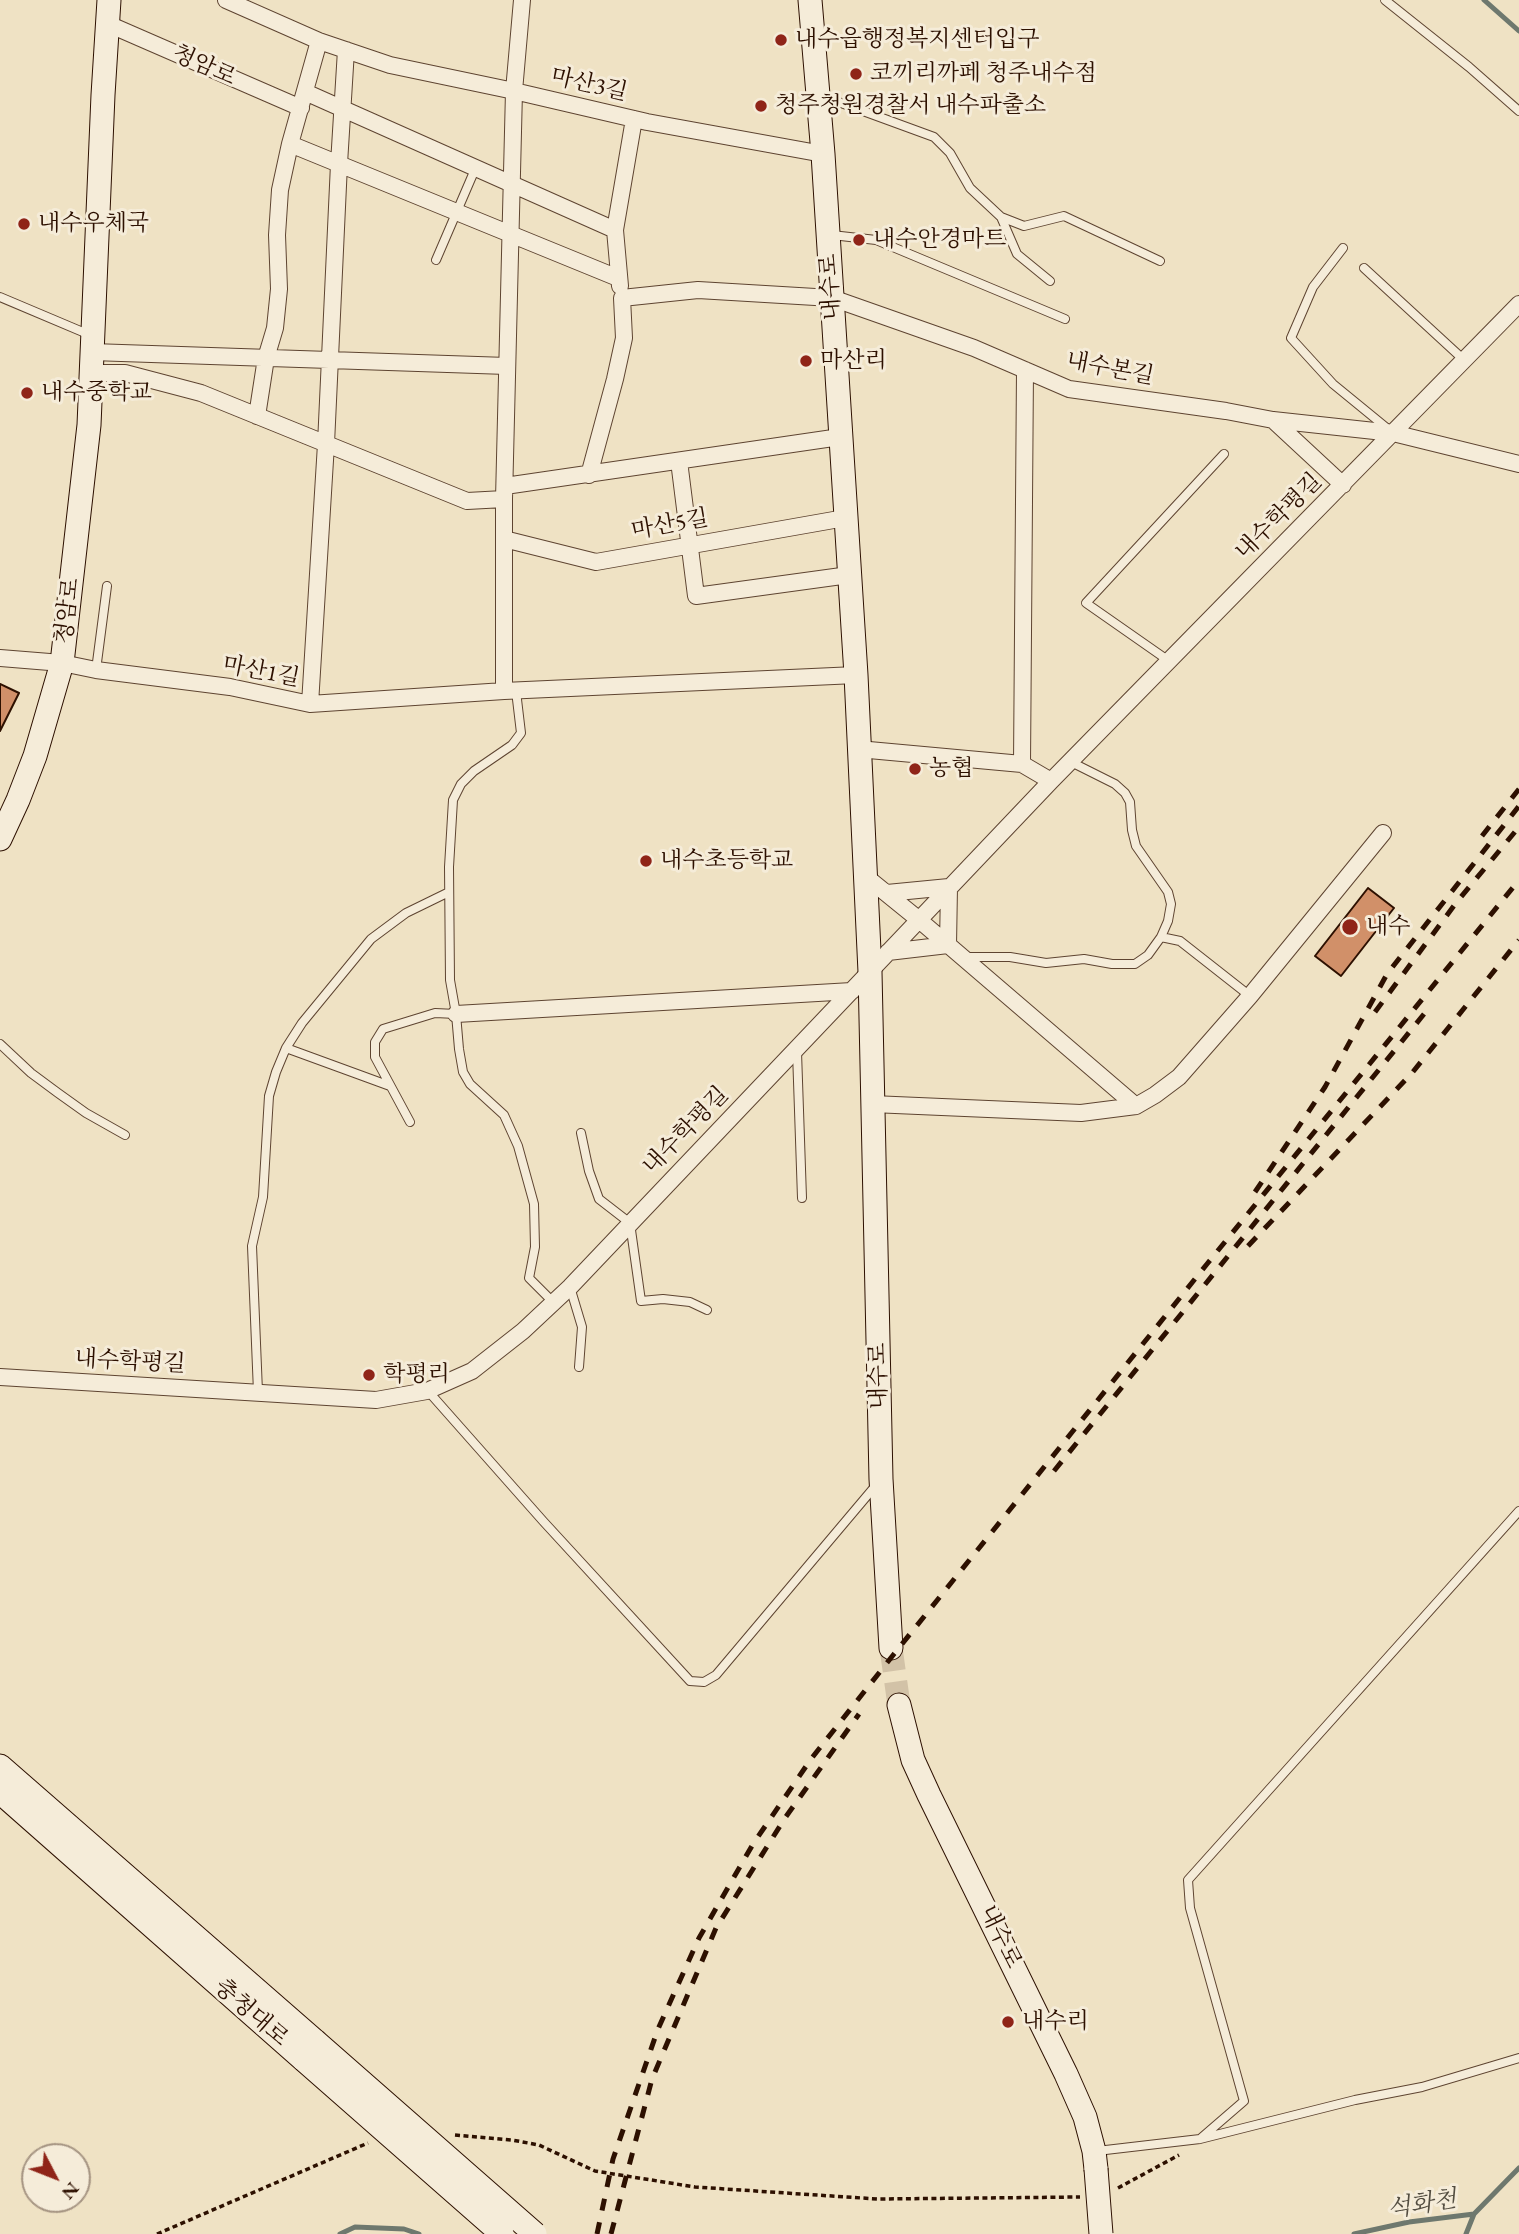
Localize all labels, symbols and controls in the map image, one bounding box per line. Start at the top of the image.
place label: 내수읍행정복지센터입구 [795,26,1039,54]
marker: 내수읍행정복지센터입구 [773,32,789,48]
street label: 청암로 [168,40,240,92]
place label: 코끼리까페 청주내수점 [870,60,1097,88]
street label: 마산3길 [548,63,630,107]
marker: 코끼리까페 청주내수점 [848,66,864,82]
place label: 청주청원경찰서 내수파출소 [775,92,1046,120]
marker: 청주청원경찰서 내수파출소 [753,98,769,114]
place label: 내수우체국 [38,210,149,238]
marker: 내수우체국 [16,216,32,232]
place label: 내수안경마트 [873,226,1006,254]
marker: 내수안경마트 [851,232,867,248]
street label: 내수로 [815,253,847,321]
place label: 마산리 [820,347,887,375]
street label: 내수본길 [1064,347,1156,391]
marker: 마산리 [798,353,814,369]
place label: 내수중학교 [41,379,152,407]
marker: 내수중학교 [19,385,35,401]
street label: 내수학평길 [1230,468,1328,566]
street label: 마산5길 [629,505,711,545]
street label: 청암로 [50,576,86,646]
street label: 마산1길 [220,651,302,693]
place label: 농협 [929,755,973,783]
marker: 농협 [907,761,923,777]
place label: 내수초등학교 [660,847,793,875]
marker: 내수초등학교 [638,853,654,869]
place label: 내수 [1366,913,1410,941]
marker: 내수 [1340,917,1360,937]
street label: 내수학평길 [637,1081,735,1181]
street label: 내수로 [865,1342,893,1410]
street label: 내수학평길 [74,1345,186,1379]
place label: 학평리 [383,1361,450,1389]
marker: 학평리 [361,1367,377,1383]
street label: 내수로 [973,1901,1027,1973]
street label: 충청대로 [208,1973,294,2053]
place label: 내수리 [1022,2008,1089,2036]
marker: 내수리 [1000,2014,1016,2030]
north arrow [21,2143,91,2213]
text: N [56,2177,85,2205]
water label: 석화천 [1385,2185,1459,2225]

